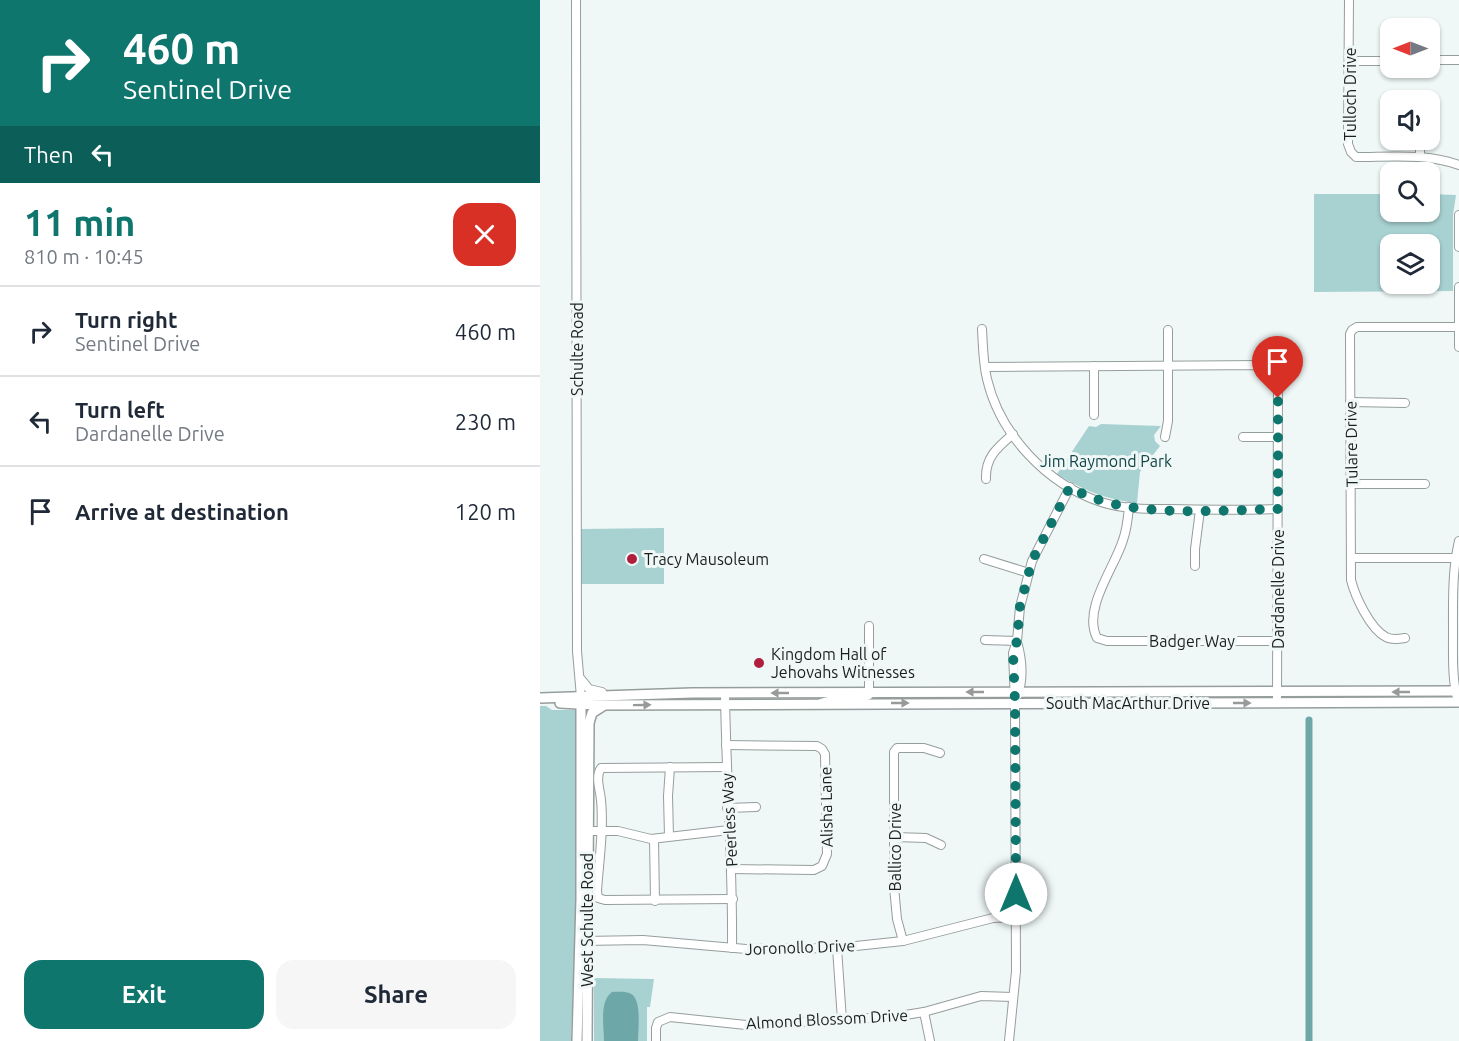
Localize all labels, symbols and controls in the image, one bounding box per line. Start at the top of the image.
north arrow [1380,18,1440,78]
map controls [1380,18,1440,294]
icon: right [24,24,102,102]
text: 460 m [123,25,240,72]
street label: Tulloch Drive [1341,47,1359,141]
text: Sentinel Drive [123,74,292,104]
button: sound [1380,90,1440,150]
icon: left [86,138,119,171]
text: Then [24,142,74,167]
button: search [1380,162,1440,222]
text: 11 min [24,202,135,243]
button: close [453,203,516,266]
button: layers [1380,234,1440,294]
text: 810 m · 10:45 [24,245,144,268]
street label: Schulte Road [568,302,586,396]
text: Turn right [75,307,177,332]
icon: right [24,315,57,348]
text: 460 m [455,319,516,344]
text: Sentinel Drive [75,332,200,355]
pin [1252,336,1303,398]
icon: arrive [1261,345,1294,378]
text: Turn left [75,397,165,422]
street label: Tulare Drive [1341,401,1361,487]
icon: left [24,405,57,438]
text: 230 m [455,409,516,434]
text: Dardanelle Drive [75,422,225,445]
park label: Jim Raymond Park [1040,452,1172,470]
icon: arrive [24,495,57,528]
text: Arrive at destination [75,499,289,524]
text: 120 m [455,499,516,524]
street label: Dardanelle Drive [1269,529,1287,649]
place label: Tracy Mausoleum [644,550,769,568]
marker: Tracy Mausoleum [625,552,639,566]
street label: Badger Way [1149,632,1235,650]
place label: Kingdom Hall of Jehovahs Witnesses [771,645,915,681]
marker: Kingdom Hall of Jehovahs Witnesses [752,656,766,670]
one-way arrow [965,687,984,697]
one-way arrow [1391,687,1410,697]
one-way arrow [770,688,789,698]
street label: South MacArthur Drive [1046,694,1210,712]
one-way arrow [891,698,910,708]
one-way arrow [1232,699,1251,708]
one-way arrow [633,700,652,710]
street label: Alisha Lane [816,766,836,848]
street label: Peerless Way [718,772,740,867]
street label: Ballico Drive [886,803,904,891]
street label: West Schulte Road [578,853,596,987]
position arrow [984,862,1048,926]
street label: Joronollo Drive [745,936,855,958]
button: Exit [24,960,264,1029]
button: Share [276,960,516,1029]
street label: Almond Blossom Drive [746,1006,908,1032]

